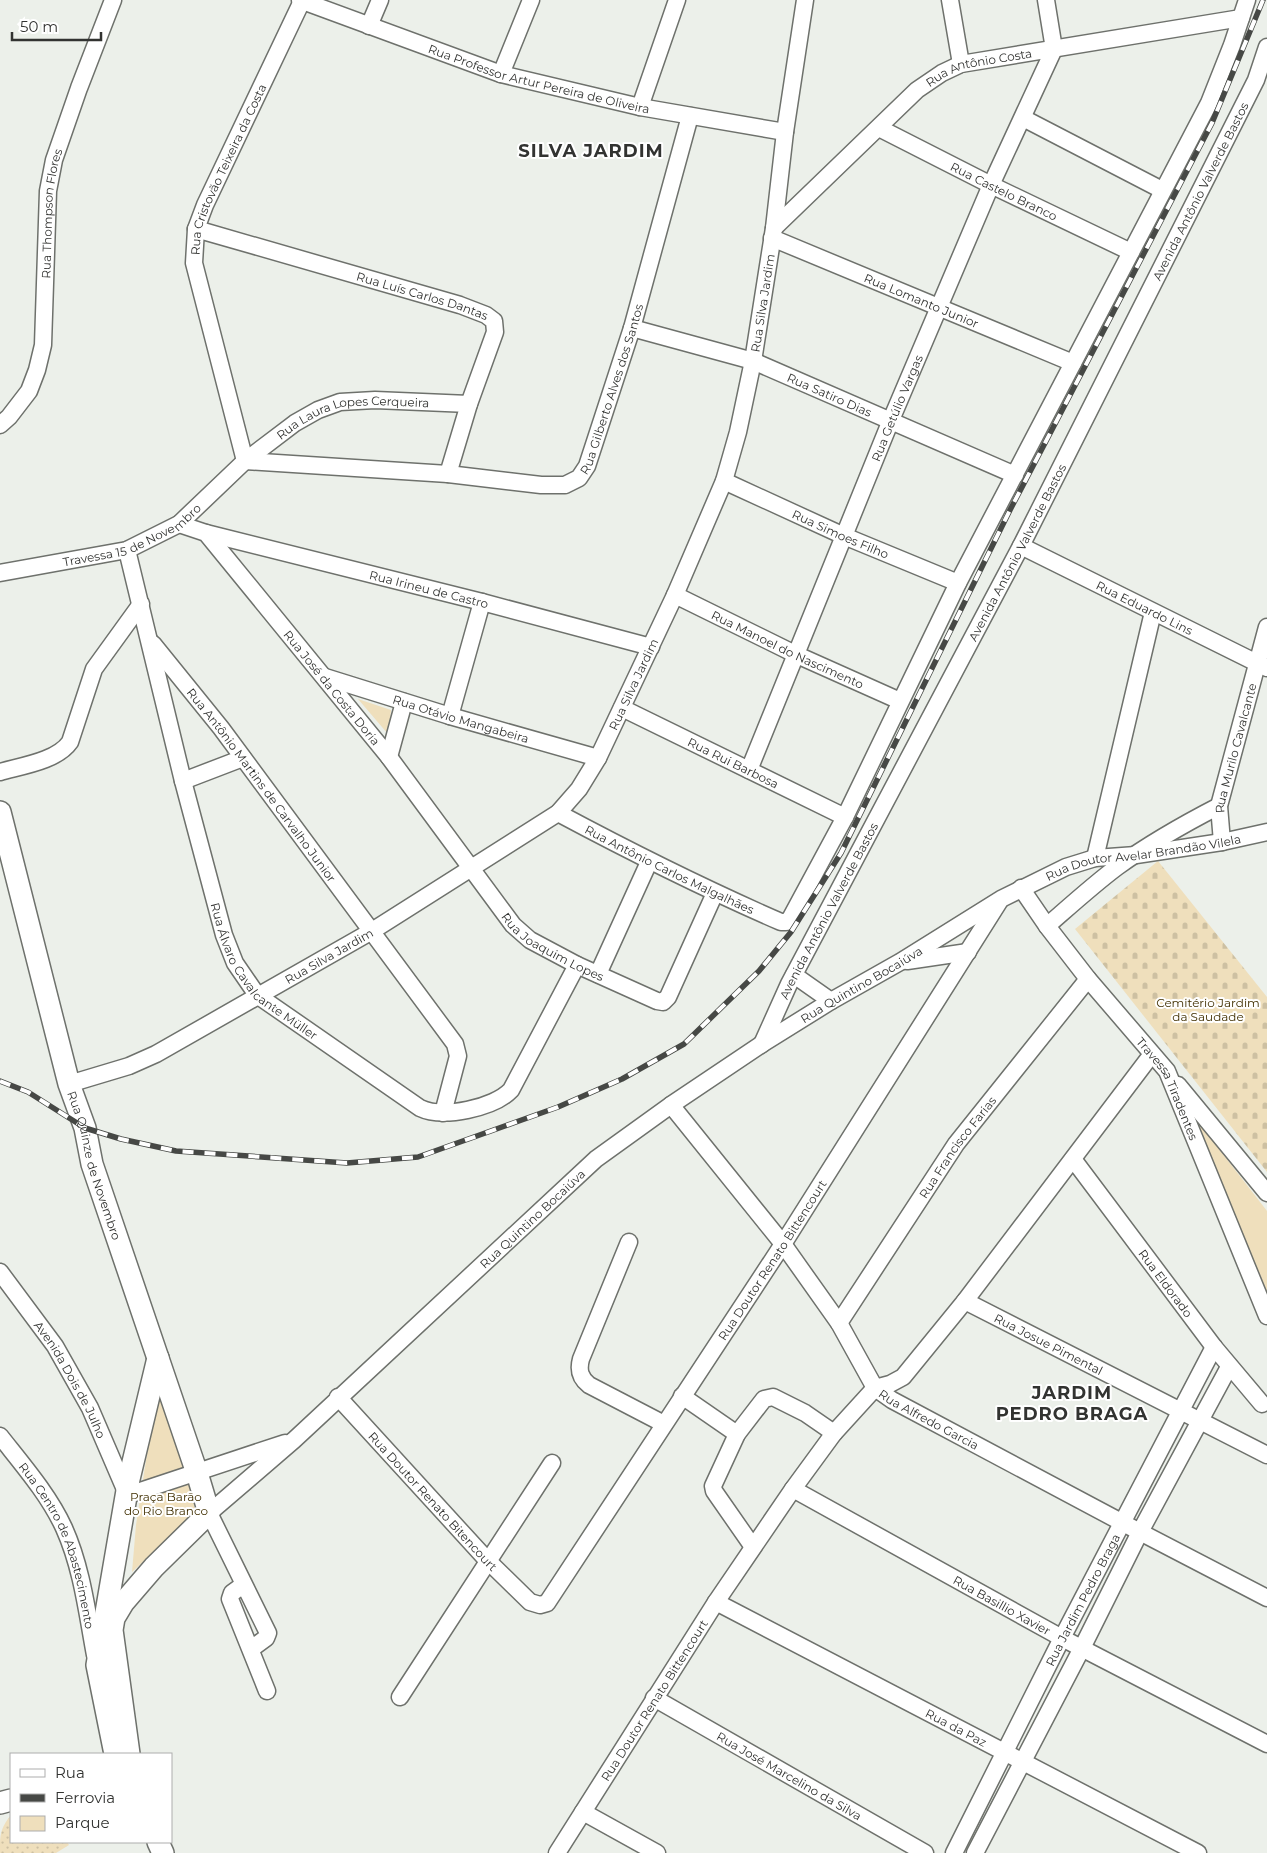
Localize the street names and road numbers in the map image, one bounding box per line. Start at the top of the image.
street label: Rua Professor Artur Pereira de Oliveira [426,40,651,116]
street label: Rua Antônio Costa [922,45,1033,90]
street label: Rua Cristovão Teixeira da Costa [187,81,269,256]
street label: Avenida Antônio Valverde Bastos [1149,99,1251,283]
street label: Rua Thompson Flores [38,146,65,279]
street label: Rua Castelo Branco [948,158,1060,223]
street label: Rua Silva Jardim [747,253,777,353]
street label: Rua Luís Carlos Dantas [355,268,491,323]
street label: Rua Lomanto Junior [862,270,981,331]
street label: Rua Gilberto Alves dos Santos [576,302,646,477]
street label: Rua Getúlio Vargas [868,352,926,463]
street label: Rua Satiro Dias [785,369,875,419]
street label: Rua Laura Lopes Cerqueira [273,392,430,442]
street label: Avenida Antônio Valverde Bastos [965,461,1069,643]
street label: Travessa 15 de Novembro [62,500,204,569]
street label: Rua Simoes Filho [790,506,891,561]
street label: Rua Irineu de Castro [368,567,490,611]
street label: Rua Eduardo Lins [1094,577,1196,638]
street label: Rua Manoel do Nascimento [709,607,866,691]
street label: Rua José da Costa Doria [281,627,384,748]
street label: Rua Silva Jardim [605,636,661,732]
street label: Rua Murilo Cavalcante [1211,681,1259,814]
street label: Rua Antônio Martins de Carvalho Junior [184,685,340,885]
street label: Rua Otávio Mangabeira [391,691,531,746]
street label: Rua Rui Barbosa [685,734,781,791]
street label: Avenida Antônio Valverde Bastos [776,820,881,1001]
street label: Rua Antônio Carlos Malgalhães [582,821,757,917]
street label: Rua Doutor Avelar Brandão Vilela [1043,831,1242,883]
street label: Rua Álvaro Cavalcante Müller [208,901,321,1043]
street label: Rua Joaquim Lopes [499,909,607,984]
street label: Rua Silva Jardim [282,925,376,987]
street label: Rua Quintino Bocaiúva [797,943,925,1026]
street label: Travessa Tiradentes [1134,1034,1202,1142]
street label: Rua Quinze de Novembro [65,1089,125,1242]
street label: Rua Francisco Farias [915,1093,999,1201]
street label: Rua Quintino Bocaiúva [476,1166,588,1271]
street label: Rua Doutor Renato Bittencourt [714,1177,829,1343]
street label: Rua Eldorado [1136,1246,1196,1320]
street label: Rua Josue Pimental [992,1310,1106,1378]
street label: Avenida Dois de Julho [31,1318,110,1440]
street label: Rua Alfredo Garcia [876,1386,982,1452]
street label: Rua Doutor Renato Bitencourt [366,1428,501,1574]
street label: Rua Centro de Abastecimento [16,1459,98,1630]
street label: Rua Jardim Pedro Braga [1042,1531,1123,1668]
street label: Rua Basillio Xavier [951,1572,1054,1638]
street label: Rua Doutor Renato Bittencourt [597,1616,711,1784]
street label: Rua da Paz [923,1705,990,1749]
street label: Rua José Marcelino da Silva [714,1728,865,1823]

